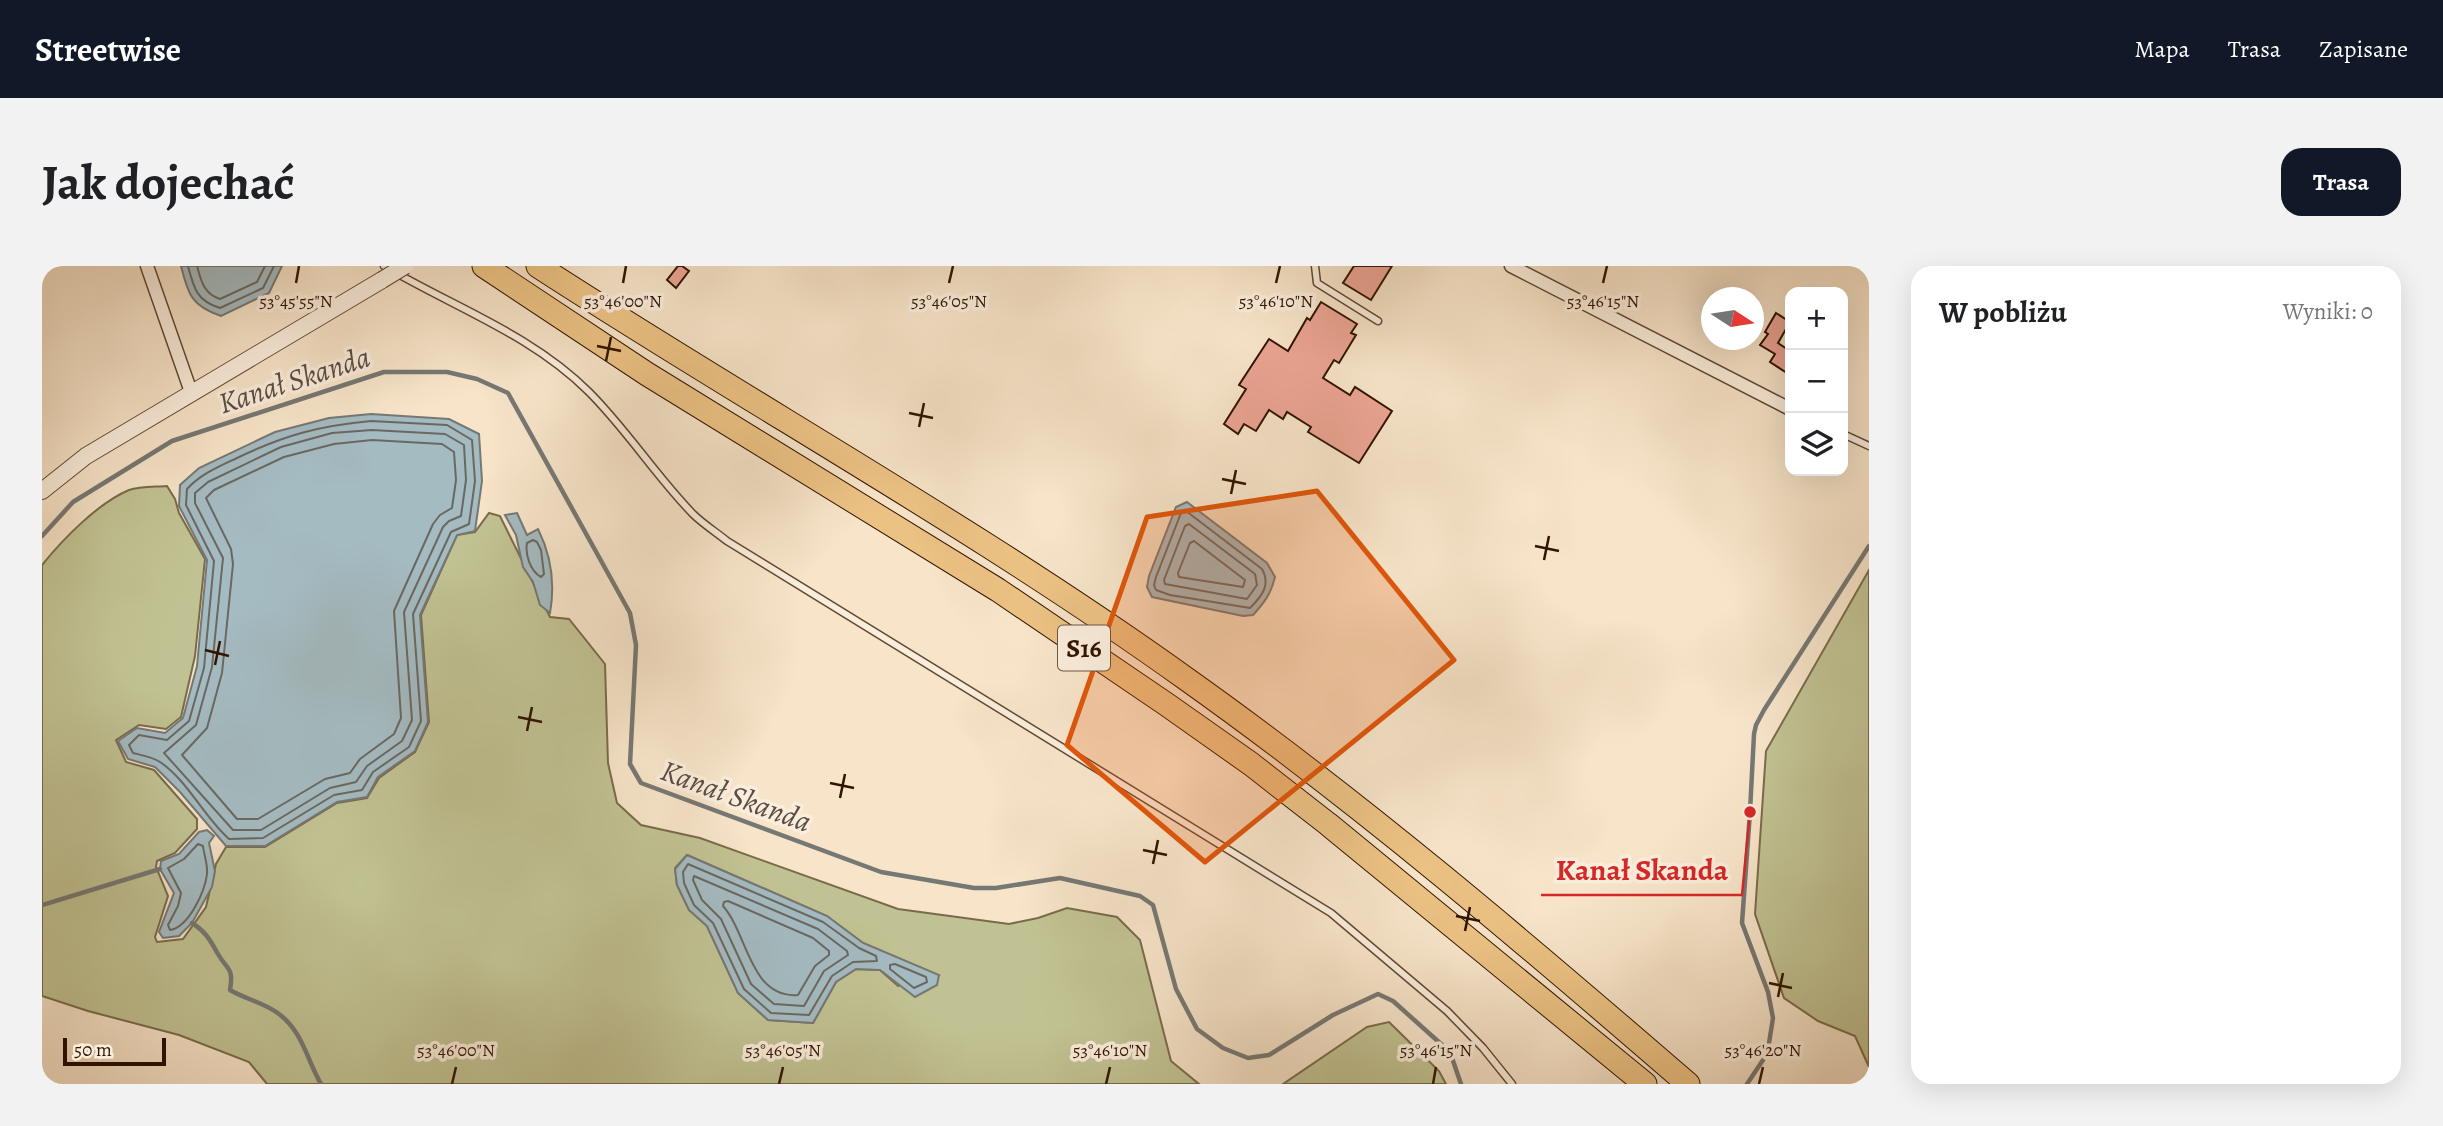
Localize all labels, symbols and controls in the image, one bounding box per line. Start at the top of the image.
text: Streetwise [35,27,181,72]
text: Mapa [2135,33,2190,65]
text: Trasa [2228,33,2281,65]
text: Zapisane [2319,33,2408,65]
button: Trasa [2281,148,2401,216]
text: Jak dojechać [42,149,295,216]
north arrow [1701,287,1764,350]
map controls [1785,287,1848,476]
button: + [1785,287,1848,350]
text: 53°45'55"N [259,289,333,313]
text: 53°46'00"N [584,289,662,313]
text: 53°46'05"N [911,289,987,313]
text: 53°46'10"N [1239,289,1313,313]
text: 53°46'15"N [1567,289,1639,313]
text: W pobliżu [1939,292,2067,332]
text: Wyniki: 0 [2283,296,2373,327]
water label: Kanał Skanda [213,337,375,423]
button: − [1785,350,1848,413]
button: layers [1785,413,1848,476]
road number: S16 [1058,626,1110,670]
water label: Kanał Skanda [655,750,817,842]
callout: Kanał Skanda [1541,844,1742,895]
text: Kanał Skanda [1556,850,1729,890]
scale bar [63,1035,166,1067]
text: 50 m [74,1037,112,1063]
text: 53°46'00"N [417,1038,495,1062]
text: 53°46'05"N [745,1038,821,1062]
text: 53°46'10"N [1073,1038,1147,1062]
text: 53°46'15"N [1400,1038,1472,1062]
text: 53°46'20"N [1725,1038,1801,1062]

